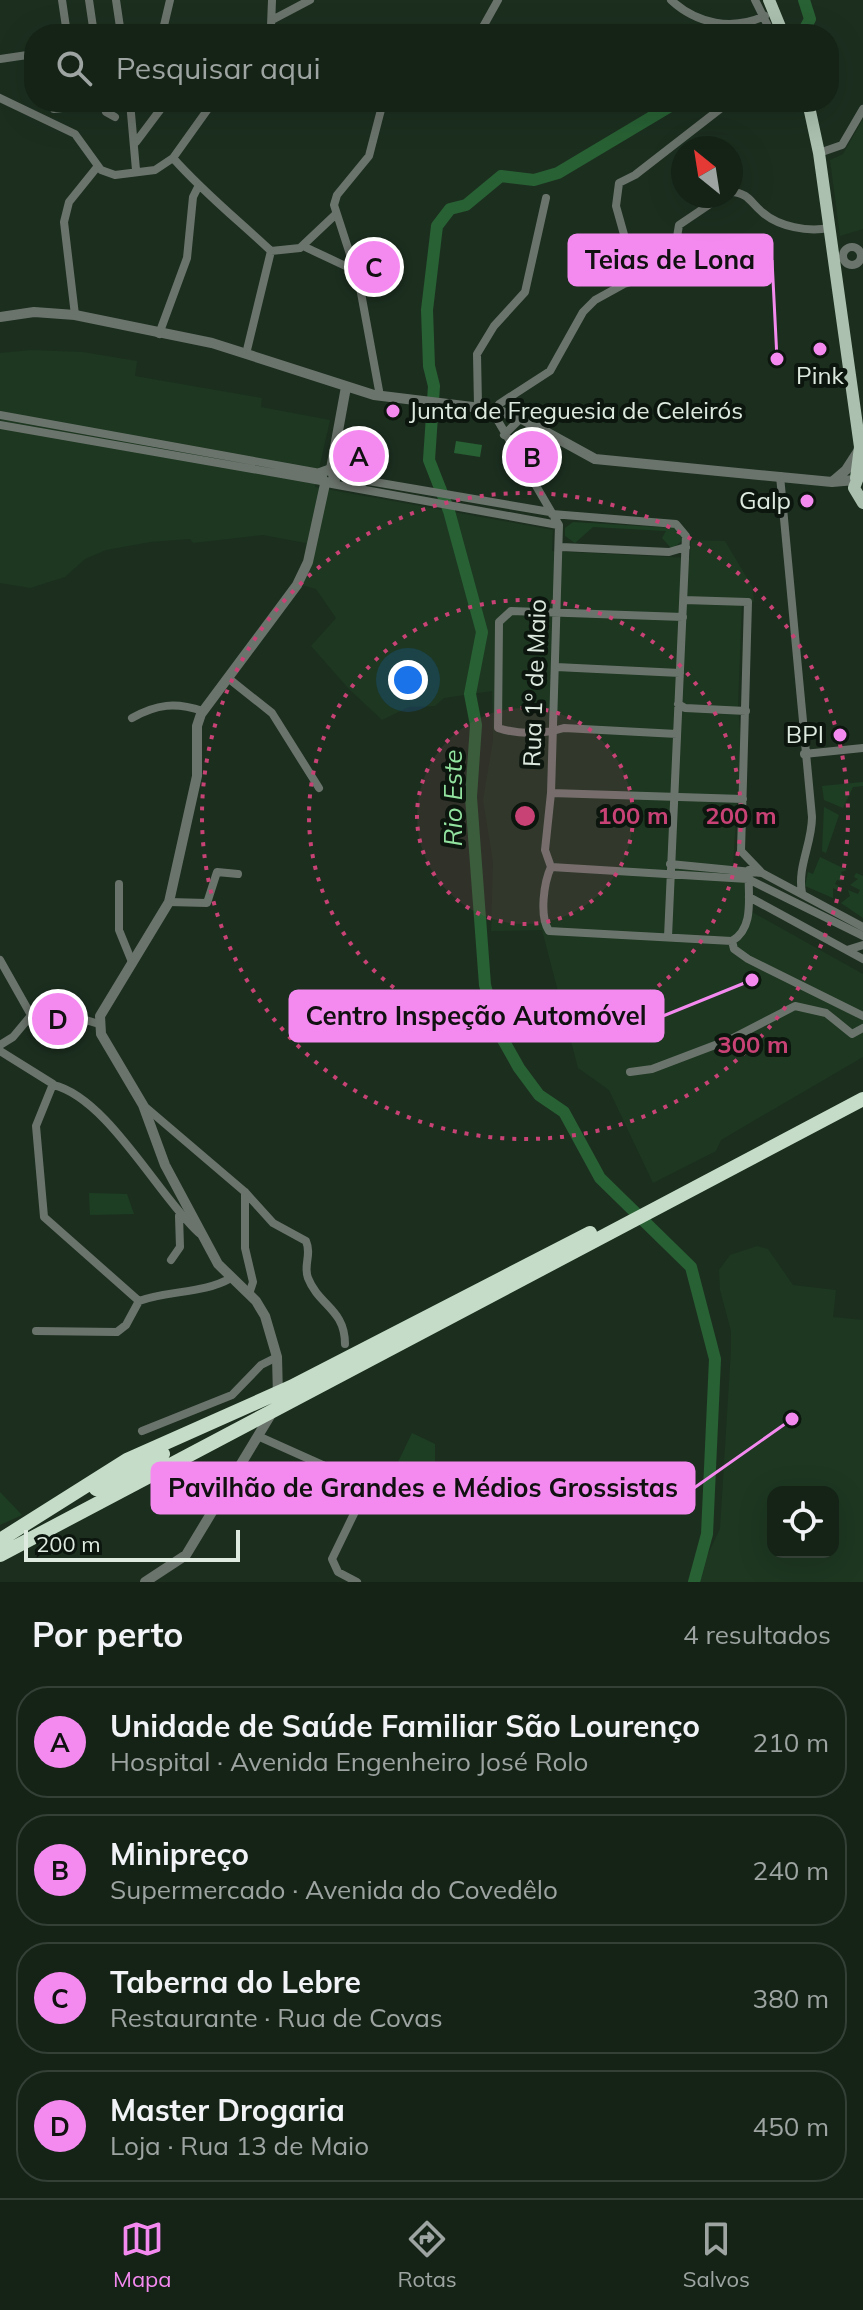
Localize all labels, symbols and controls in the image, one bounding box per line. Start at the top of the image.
search box [24,24,839,112]
icon: search [52,46,96,90]
text: Pesquisar aqui [116,49,321,87]
north arrow [671,136,743,208]
callout: Teias de Lona [569,235,772,285]
pin: C [348,237,400,297]
text: Teias de Lona [585,243,755,276]
marker: Pink [811,340,829,358]
place label: Pink [796,360,845,390]
place label: Junta de Freguesia de Celeirós [409,395,743,425]
marker: Junta de Freguesia de Celeirós [384,402,402,420]
pin: A [333,426,385,486]
pin: B [506,427,558,487]
place label: Galp [739,485,791,515]
marker: Galp [798,492,816,510]
street label: Rua 1º de Maio [516,598,552,767]
your location [388,660,428,700]
place label: BPI [786,719,824,749]
marker: BPI [831,726,849,744]
water label: Rio Este [436,750,469,846]
text: 100 m [597,800,669,830]
text: 200 m [705,800,777,830]
centre of rings [511,802,539,830]
pin: D [32,989,84,1049]
callout: Centro Inspeção Automóvel [290,991,663,1041]
text: Centro Inspeção Automóvel [306,999,646,1032]
text: 300 m [717,1029,789,1059]
callout: Pavilhão de Grandes e Médios Grossistas [152,1463,694,1513]
text: Pavilhão de Grandes e Médios Grossistas [168,1471,678,1504]
map controls [767,1486,839,1558]
button: locate [767,1486,839,1558]
scale bar [24,1526,240,1562]
text: 200 m [36,1530,101,1558]
text: Por perto [32,1613,183,1656]
text: 4 resultados [683,1618,831,1651]
text: Unidade de Saúde Familiar São Lourenço [110,1707,700,1745]
text: A [50,1726,70,1759]
text: 210 m [753,1726,829,1759]
text: Hospital · Avenida Engenheiro José Rolo [110,1745,588,1778]
text: Minipreço [110,1835,249,1873]
text: B [51,1854,69,1887]
text: 240 m [753,1854,829,1887]
text: Supermercado · Avenida do Covedêlo [110,1873,558,1906]
text: Taberna do Lebre [110,1963,361,2001]
text: C [51,1982,69,2015]
text: 380 m [753,1982,829,2015]
text: Restaurante · Rua de Covas [110,2001,443,2034]
text: Master Drogaria [110,2091,345,2129]
text: D [50,2110,70,2143]
text: 450 m [753,2110,829,2143]
text: Loja · Rua 13 de Maio [110,2129,369,2162]
tab: Mapa [113,2217,172,2293]
tab: Rotas [398,2217,457,2293]
tab: Salvos [683,2217,750,2293]

